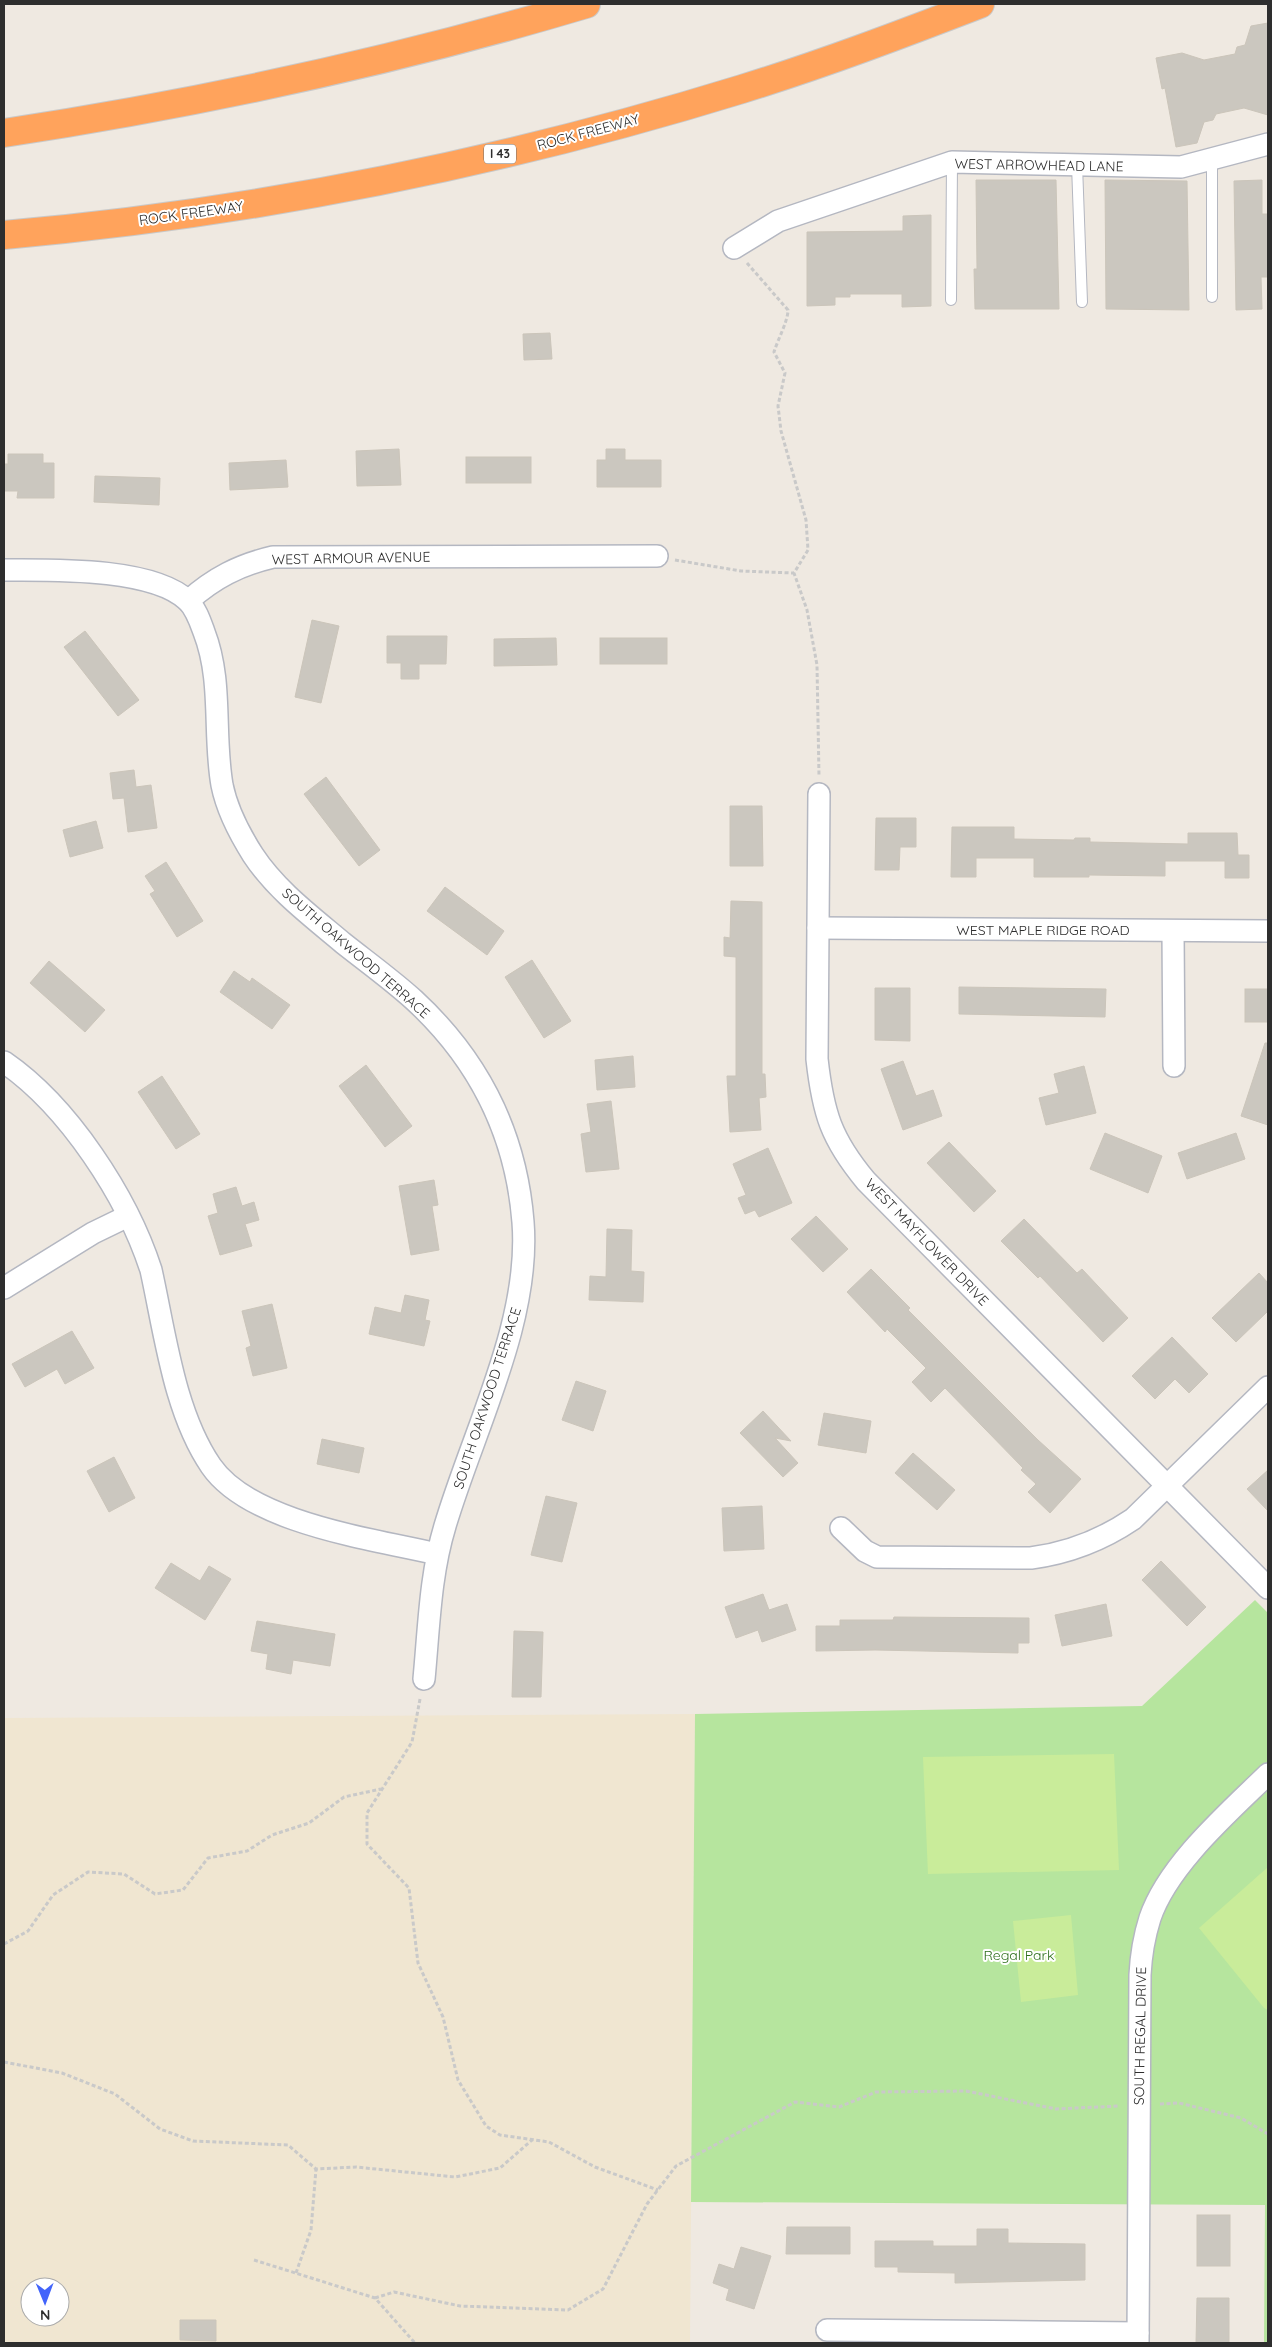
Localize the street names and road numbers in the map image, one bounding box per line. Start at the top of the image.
street label: ROCK FREEWAY [535,110,641,154]
road number: I 43 [484,144,516,164]
street label: WEST ARROWHEAD LANE [954,155,1124,175]
street label: ROCK FREEWAY [138,197,244,229]
street label: WEST ARMOUR AVENUE [271,548,431,568]
street label: SOUTH OAKWOOD TERRACE [278,884,434,1022]
street label: WEST MAPLE RIDGE ROAD [956,921,1130,939]
street label: WEST MAYFLOWER DRIVE [861,1175,993,1310]
street label: SOUTH OAKWOOD TERRACE [449,1305,525,1491]
street label: SOUTH REGAL DRIVE [1130,1967,1150,2105]

